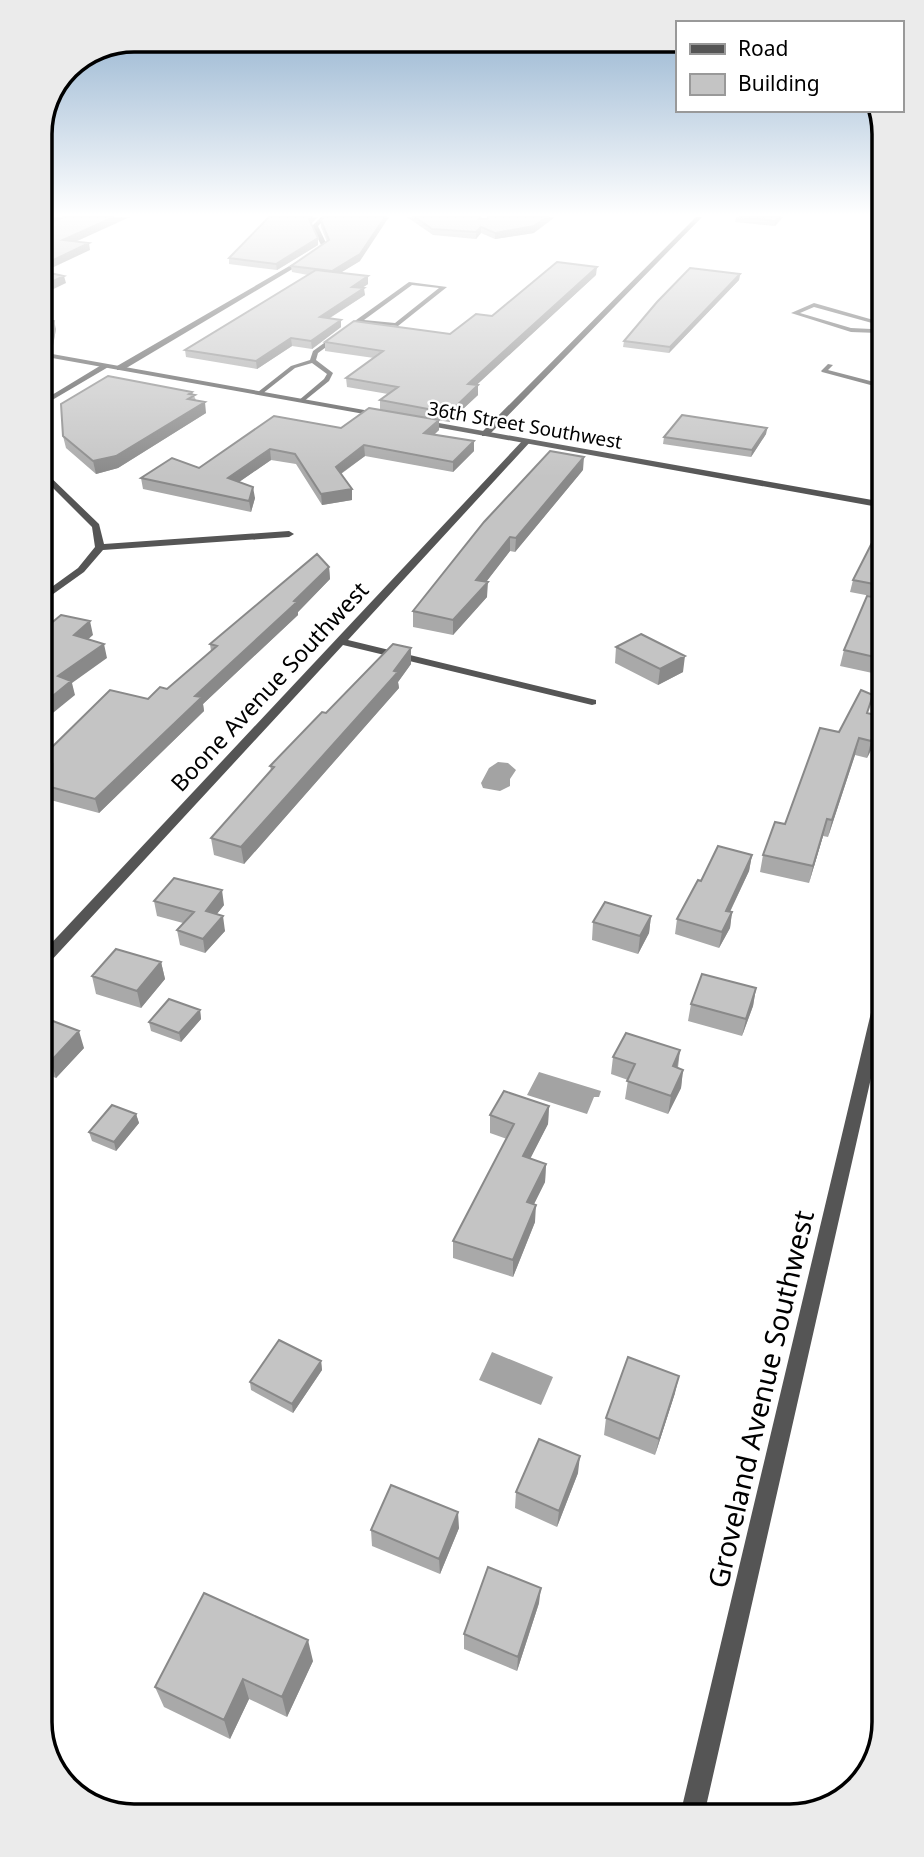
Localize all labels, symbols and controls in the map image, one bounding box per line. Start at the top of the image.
legend [676,21,903,112]
text: Road [738,34,788,62]
text: Building [738,69,820,97]
street label: 36th Street Southwest [426,395,624,455]
street label: Boone Avenue Southwest [163,574,375,798]
street label: Groveland Avenue Southwest [698,1206,822,1592]

